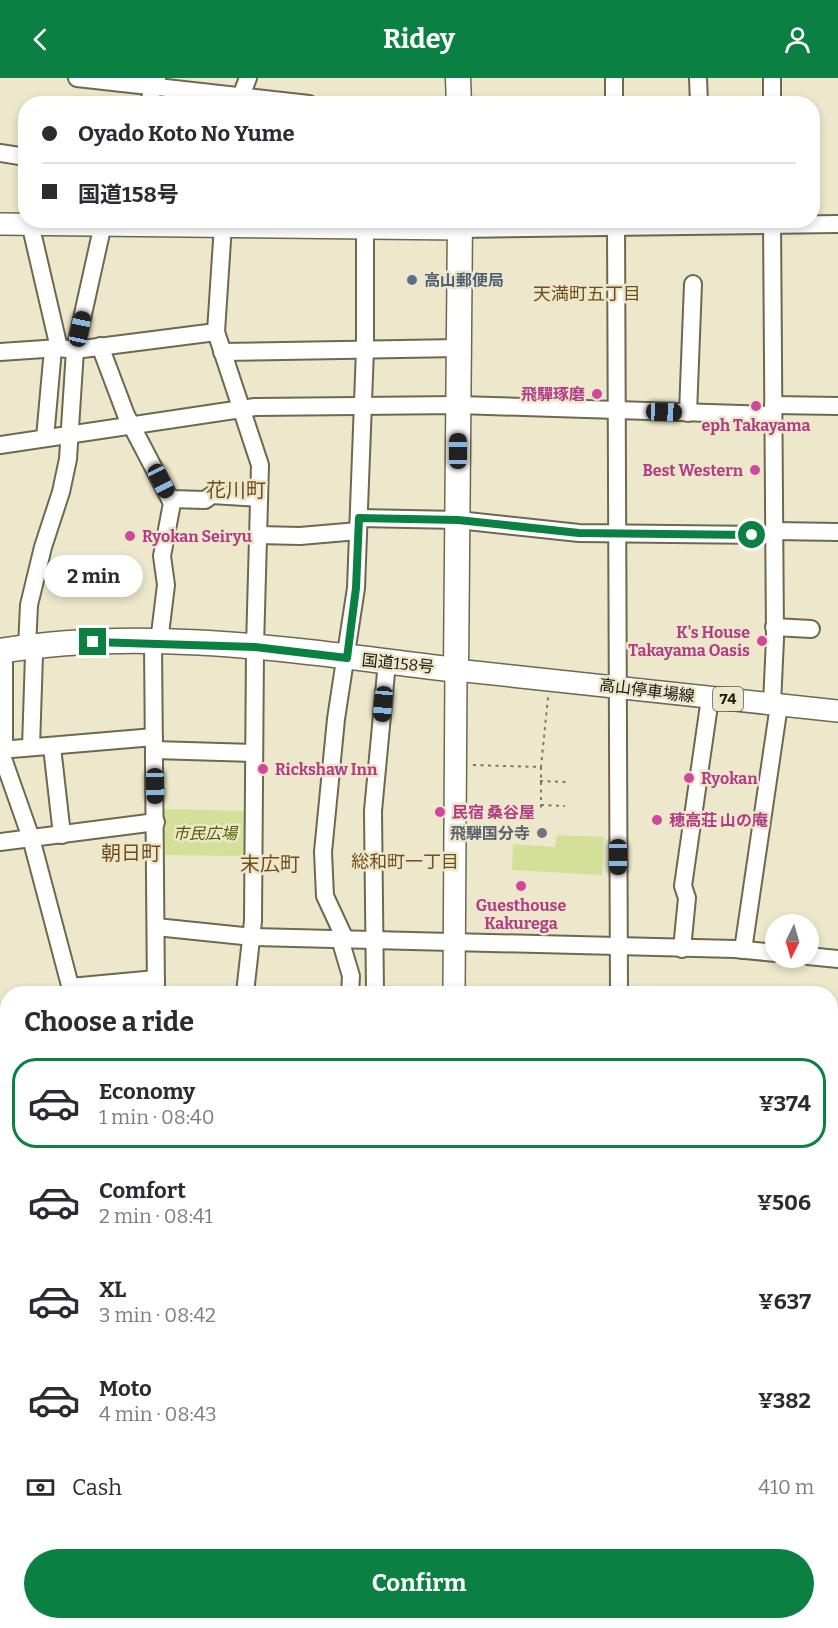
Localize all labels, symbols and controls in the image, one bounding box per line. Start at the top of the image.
icon: back [24,23,57,56]
text: Ridey [383,23,455,55]
icon: person [781,23,814,56]
text: Oyado Koto No Yume [78,120,295,147]
text: 国道158号 [78,181,179,208]
place label: 高山郵便局 [424,271,504,290]
marker: 高山郵便局 [405,273,419,287]
district label: 天満町五丁目 [533,283,641,305]
car [67,310,93,348]
place label: 飛驒琢磨 [521,385,585,404]
marker: 飛驒琢磨 [590,387,604,401]
marker: eph Takayama [749,399,763,413]
car [646,402,682,422]
place label: eph Takayama [701,416,811,435]
car [449,433,467,469]
car [145,461,177,501]
place label: Best Western [642,461,744,480]
marker: Best Western [748,463,762,477]
district label: 花川町 [206,478,266,502]
route start [738,521,765,548]
place label: Ryokan Seiryu [142,527,252,546]
marker: Ryokan Seiryu [123,529,137,543]
callout: 2 min [44,555,142,597]
text: 2 min [67,564,120,588]
place label: K's House Takayama Oasis [628,623,750,660]
route end [79,628,106,655]
marker: K's House Takayama Oasis [755,634,769,648]
street label: 国道158号 [361,650,435,677]
street label: 高山停車場線 [598,675,696,706]
car [372,685,394,723]
road number: 74 [713,687,743,711]
place label: Rickshaw Inn [275,760,378,779]
marker: Rickshaw Inn [256,762,270,776]
car [146,768,164,804]
place label: Ryokan [701,769,758,788]
marker: Ryokan [682,771,696,785]
place label: 民宿 桑谷屋 [452,803,535,822]
marker: 民宿 桑谷屋 [433,805,447,819]
place label: 穂高荘 山の庵 [669,811,768,830]
marker: 穂高荘 山の庵 [650,813,664,827]
park label: 市民広場 [173,824,239,843]
place label: 飛騨国分寺 [450,824,530,843]
marker: 飛騨国分寺 [535,826,549,840]
car [609,839,627,875]
district label: 朝日町 [101,841,161,865]
district label: 総和町一丁目 [351,851,459,873]
district label: 末広町 [240,852,300,876]
marker: Guesthouse Kakurega [514,879,528,893]
place label: Guesthouse Kakurega [476,896,566,933]
north arrow [765,914,819,968]
map controls [765,914,819,968]
text: Choose a ride [24,1006,194,1038]
icon: car [27,1076,81,1130]
text: Economy [99,1078,195,1105]
text: ¥374 [759,1090,811,1117]
text: 1 min · 08:40 [99,1105,215,1129]
icon: car [27,1175,81,1229]
text: Comfort [99,1177,186,1204]
text: ¥506 [757,1189,811,1216]
text: 2 min · 08:41 [99,1204,213,1228]
icon: car [27,1274,81,1328]
text: XL [99,1276,126,1303]
text: ¥637 [758,1288,811,1315]
text: 3 min · 08:42 [99,1303,216,1327]
icon: car [27,1373,81,1427]
text: Moto [99,1375,152,1402]
text: ¥382 [758,1387,811,1414]
text: 4 min · 08:43 [99,1402,217,1426]
icon: cash [24,1471,57,1504]
text: Cash [72,1474,122,1501]
text: 410 m [758,1475,814,1499]
button: Confirm [24,1549,814,1618]

